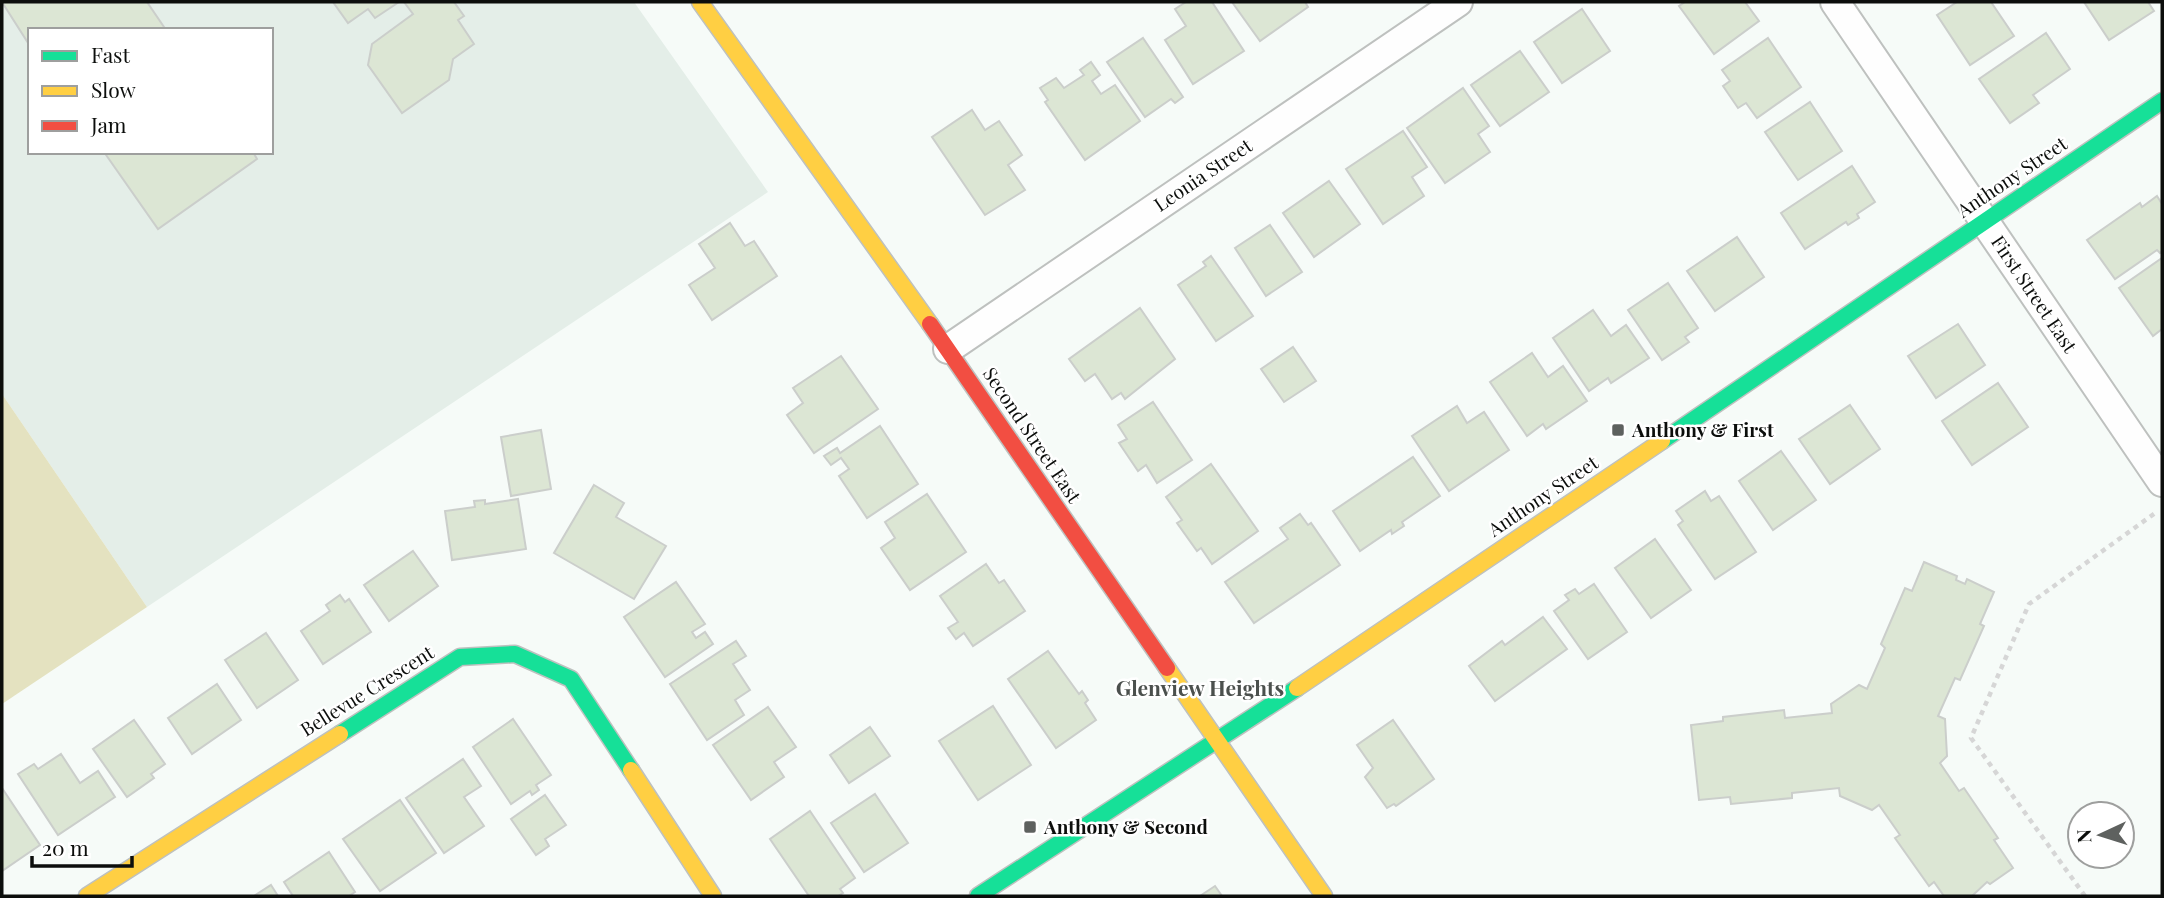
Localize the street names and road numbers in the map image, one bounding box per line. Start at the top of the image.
street label: Anthony Street [1950,130,2072,223]
street label: Leonia Street [1148,132,1257,217]
street label: First Street East [1986,230,2084,357]
street label: Second Street East [978,362,1088,508]
street label: Anthony Street [1481,449,1603,542]
street label: Bellevue Crescent [295,639,438,742]

